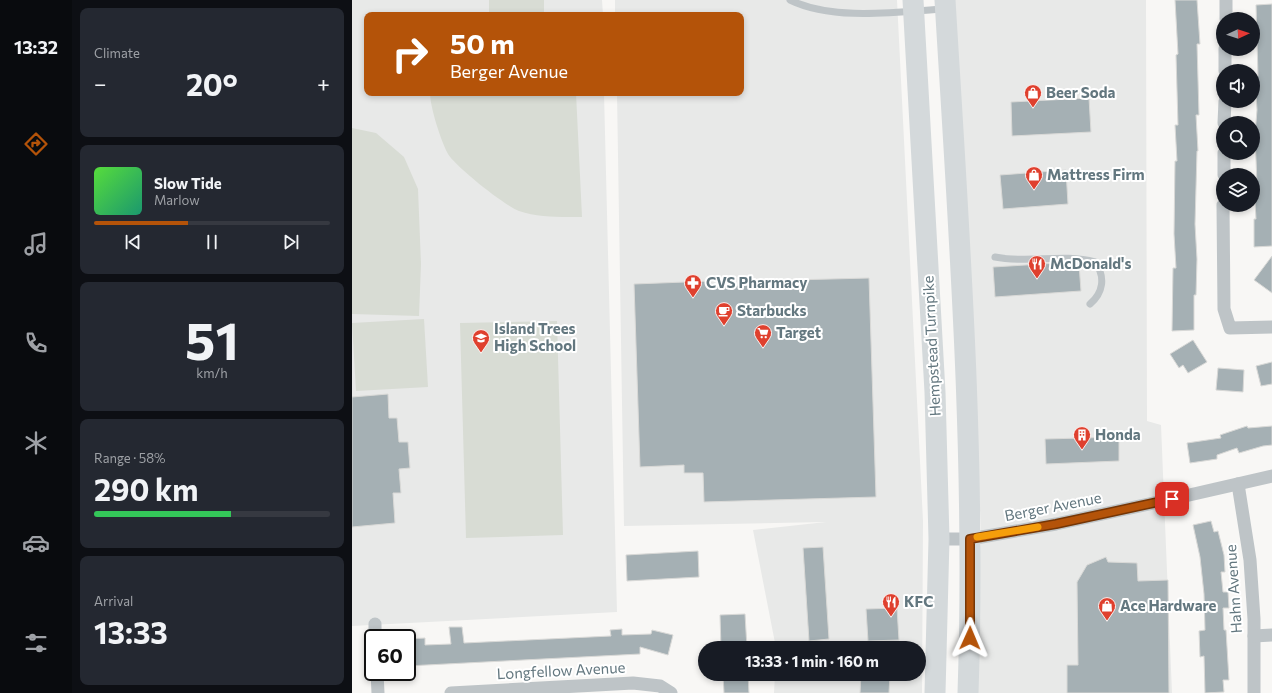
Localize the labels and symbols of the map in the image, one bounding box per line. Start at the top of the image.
north arrow [1216,12,1260,56]
shop icon: Beer Soda [1023,83,1043,108]
place label: Beer Soda [1046,83,1116,101]
shop icon: Mattress Firm [1024,165,1044,190]
place label: Mattress Firm [1047,165,1145,183]
restaurant icon: McDonald's [1027,254,1047,279]
place label: McDonald's [1050,254,1131,272]
pharmacy icon: CVS Pharmacy [683,273,703,298]
place label: CVS Pharmacy [706,273,808,291]
street label: Hempstead Turnpike [918,275,944,417]
cafe icon: Starbucks [714,301,734,326]
place label: Starbucks [737,301,807,319]
place label: Island Trees High School [494,319,576,354]
supermarket icon: Target [753,323,773,348]
place label: Target [776,323,821,341]
school or university icon: Island Trees High School [471,328,491,353]
building icon: Honda [1072,425,1092,450]
place label: Honda [1095,425,1141,443]
pin [1155,482,1189,516]
street label: Berger Avenue [1003,488,1103,524]
street label: Hahn Avenue [1221,544,1245,634]
restaurant icon: KFC [881,592,901,617]
place label: KFC [904,592,933,610]
shop icon: Ace Hardware [1097,596,1117,621]
place label: Ace Hardware [1120,596,1217,614]
position arrow [949,617,991,659]
speed limit sign: 60 [364,629,416,681]
street label: Longfellow Avenue [496,658,626,682]

